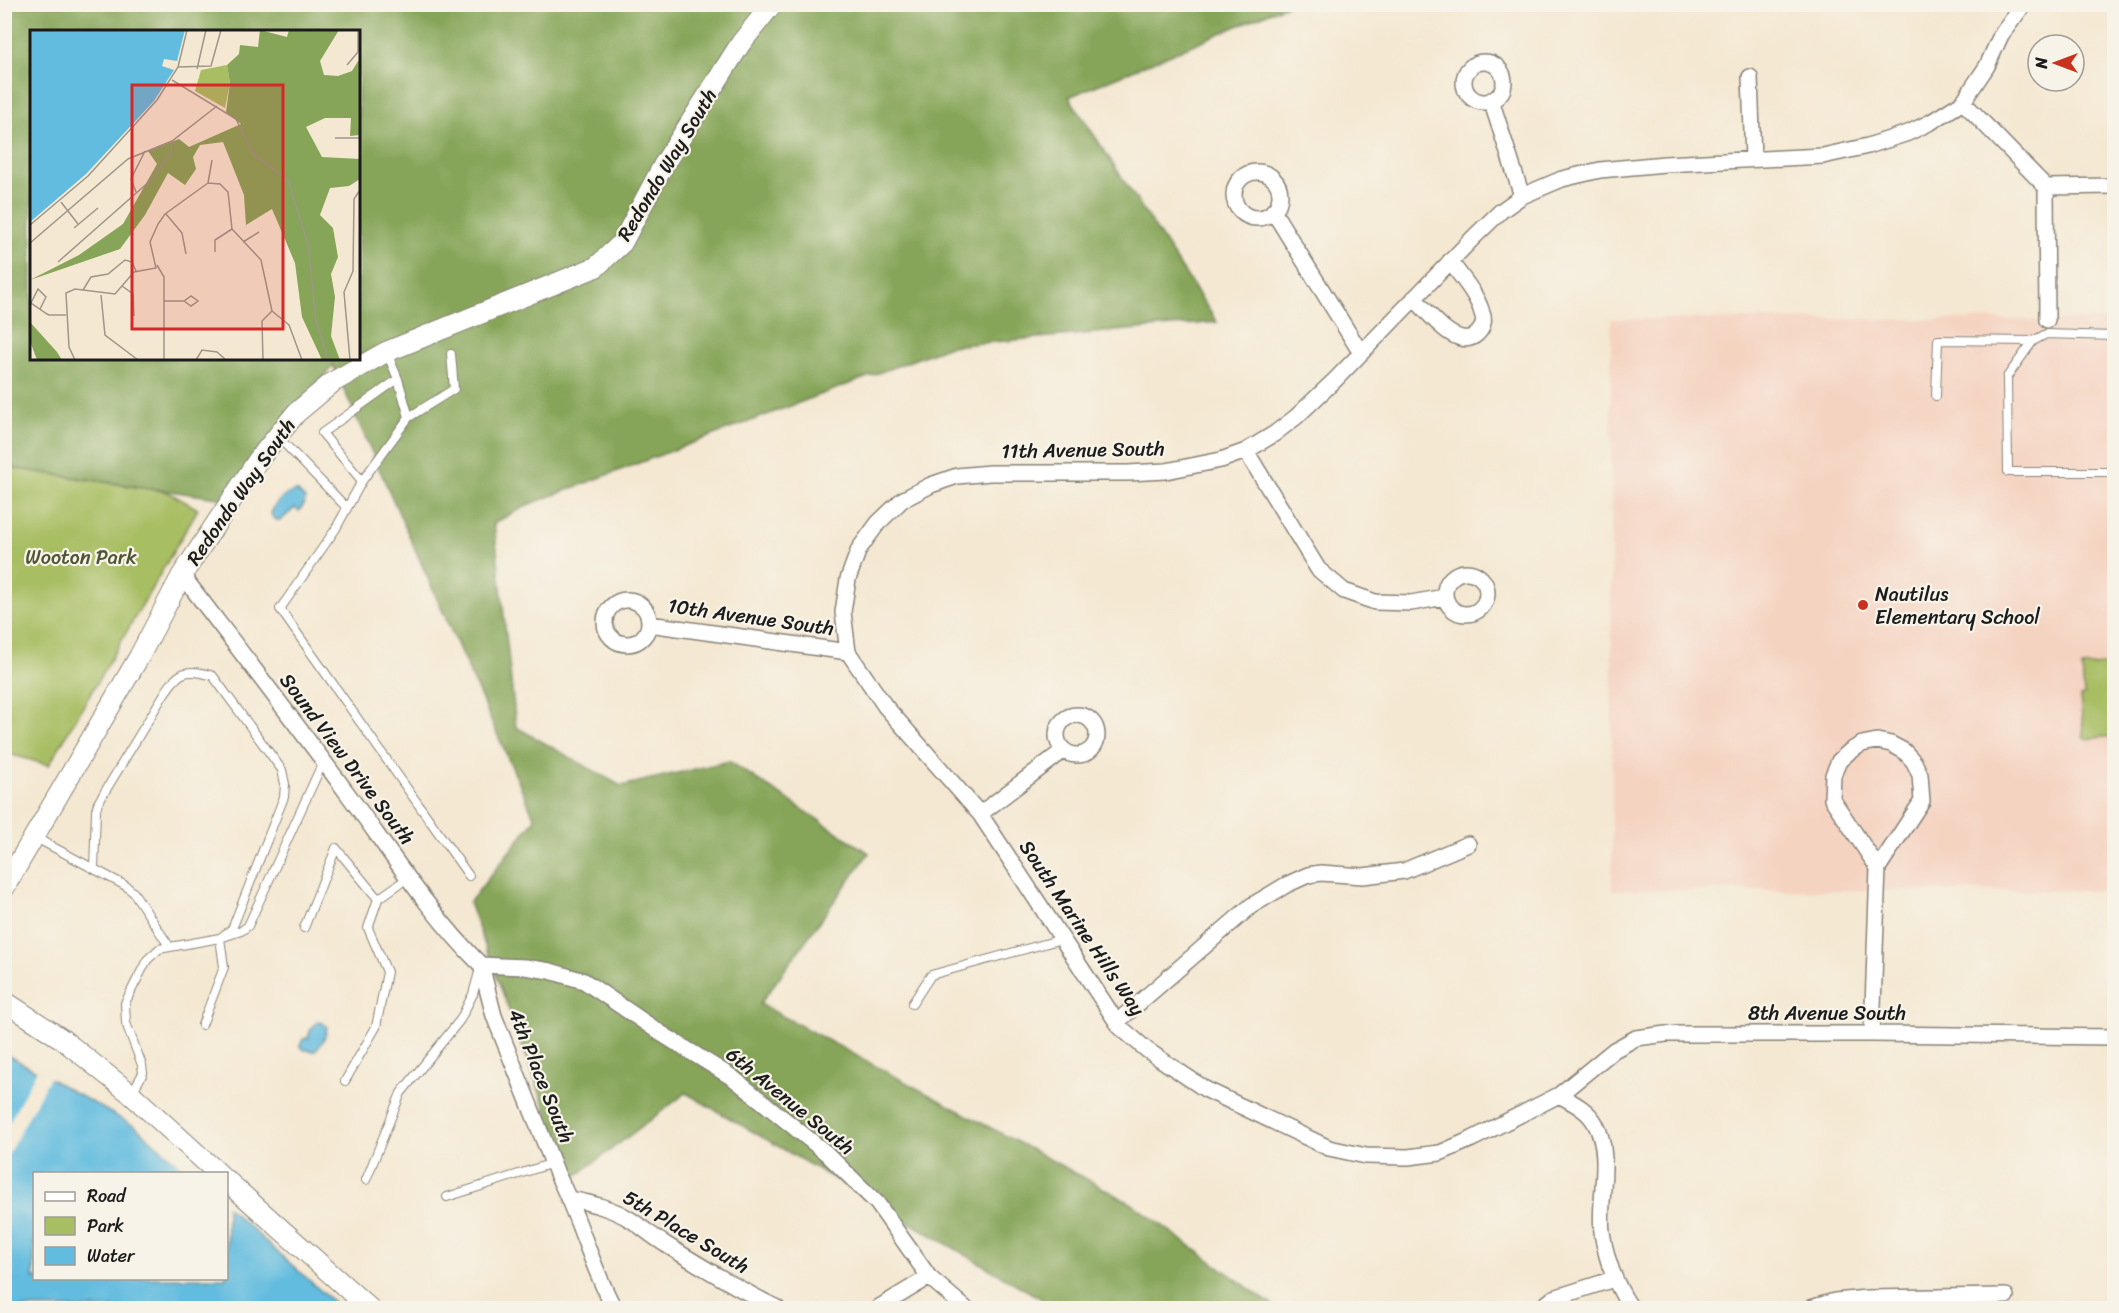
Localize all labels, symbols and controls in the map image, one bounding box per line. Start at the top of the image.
inset map [30,30,360,360]
north arrow [2026,33,2086,93]
text: N [2027,57,2056,70]
street label: Redondo Way South [607,82,727,248]
street label: Redondo Way South [177,411,305,573]
street label: 11th Avenue South [1001,431,1165,469]
park label: Wooton Park [25,540,137,575]
place label: Nautilus Elementary School [1875,577,2040,635]
street label: 10th Avenue South [666,588,836,646]
marker: Nautilus Elementary School [1856,598,1870,612]
street label: Sound View Drive South [270,665,424,853]
street label: South Marine Hills Way [1010,833,1155,1024]
street label: 8th Avenue South [1748,996,1906,1031]
street label: 4th Place South [498,1003,584,1149]
street label: 6th Avenue South [718,1038,862,1164]
legend [33,1172,228,1280]
text: Road [87,1180,127,1212]
street label: 5th Place South [616,1180,756,1284]
text: Park [87,1210,124,1242]
text: Water [87,1240,136,1272]

